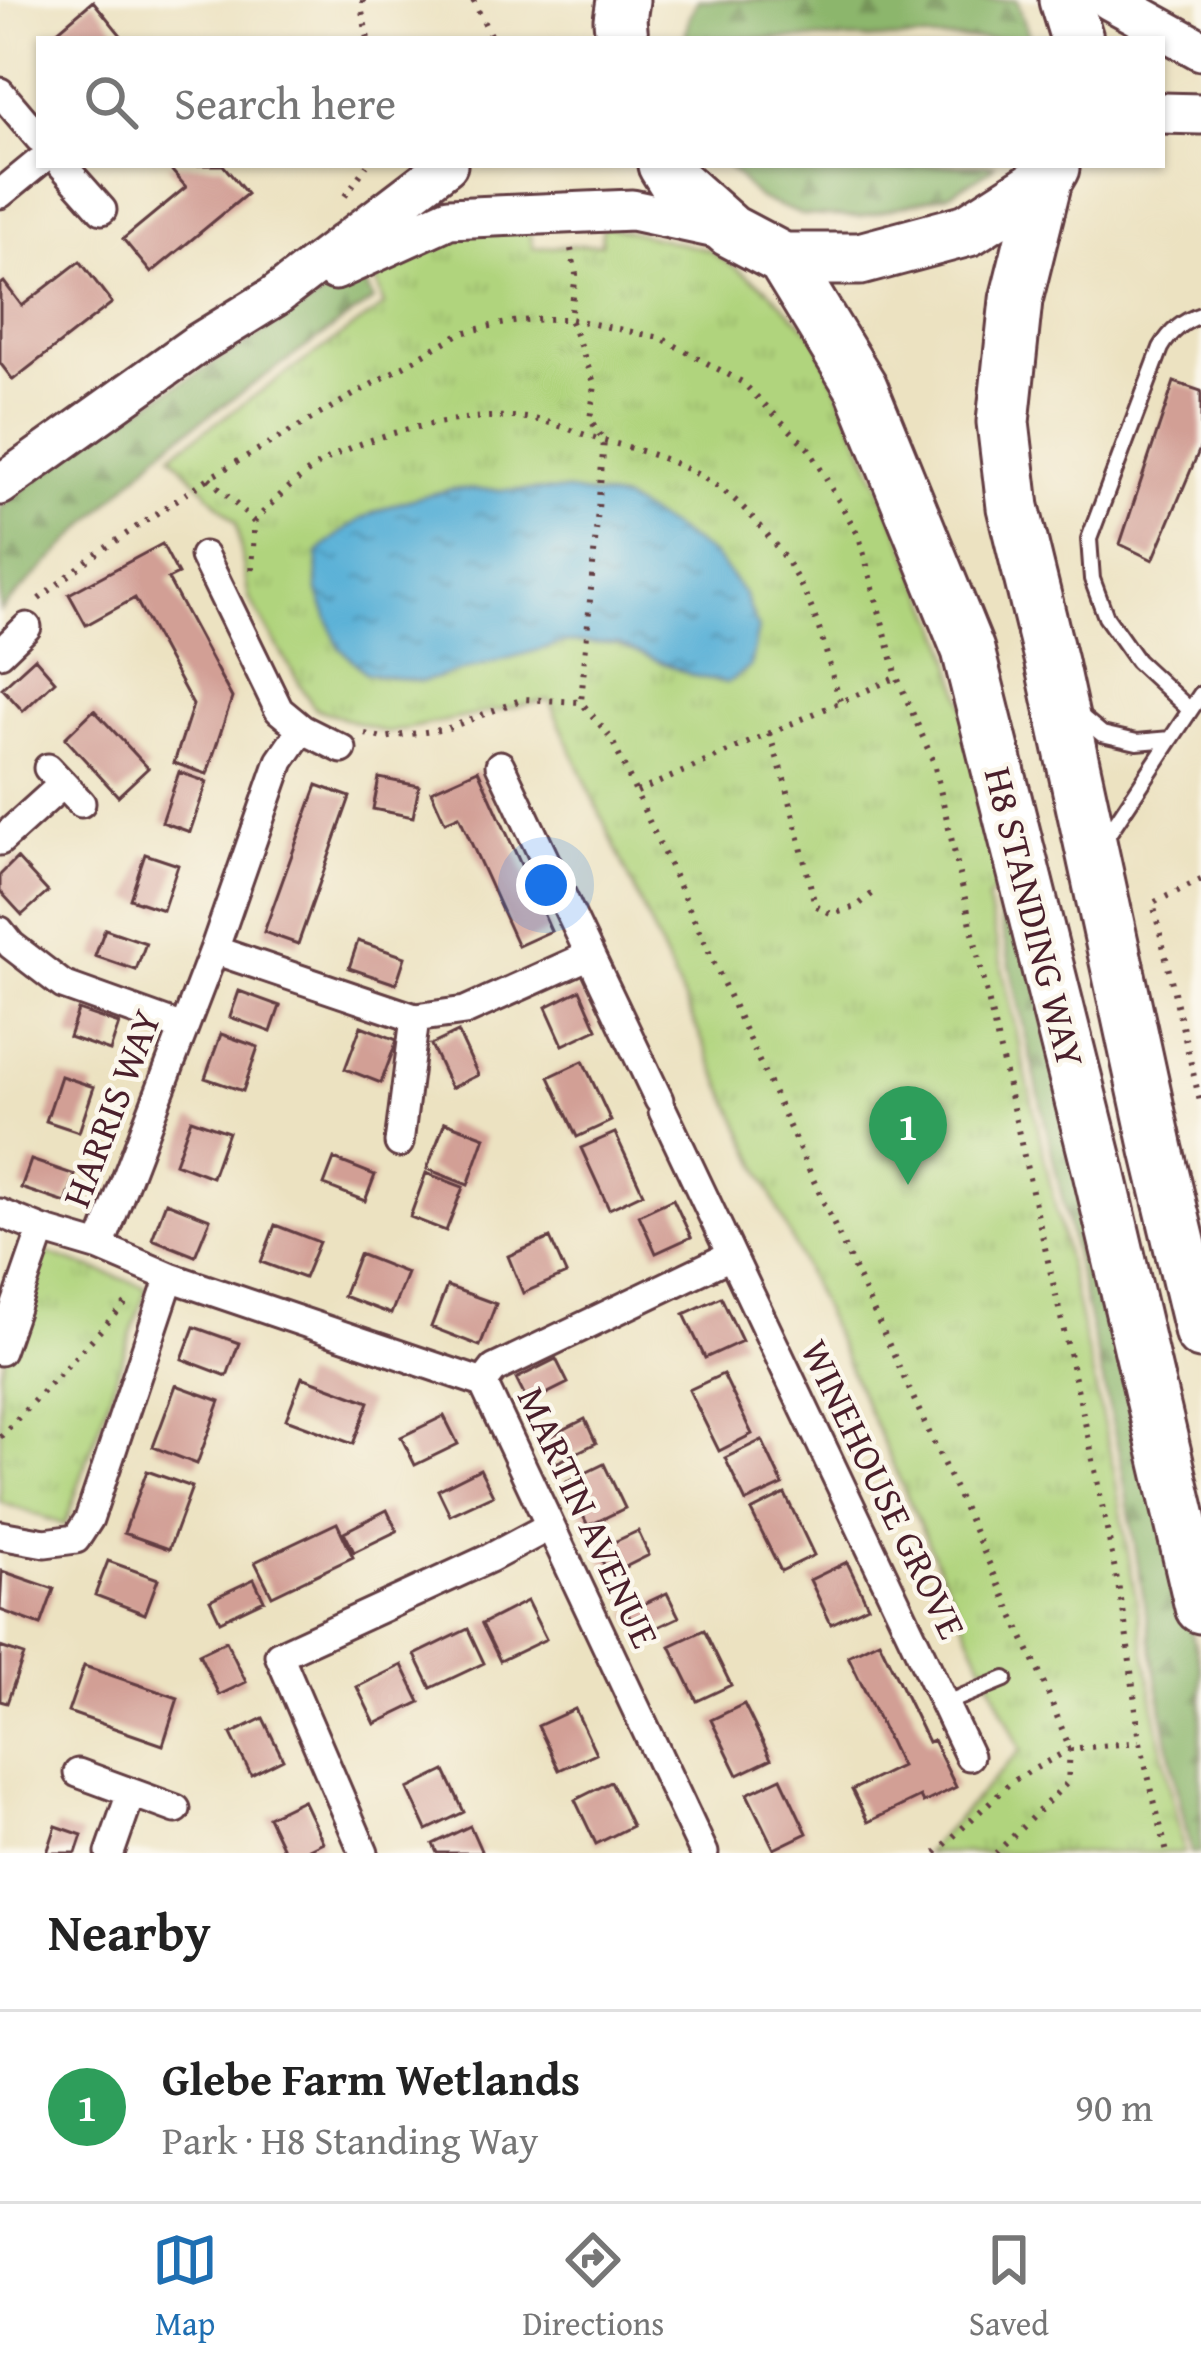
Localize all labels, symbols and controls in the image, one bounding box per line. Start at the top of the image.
search box [36,36,1165,168]
icon: search [78,69,144,135]
text: Search here [174,70,396,135]
street label: H8 STANDING WAY [971,761,1100,1073]
your location [516,855,576,915]
street label: HARRIS WAY [47,1001,174,1215]
pin: 1 [869,1086,947,1185]
street label: WINEHOUSE GROVE [787,1330,982,1648]
street label: MARTIN AVENUE [504,1377,675,1657]
text: Nearby [48,1894,211,1969]
text: Glebe Farm Wetlands [162,2046,580,2111]
text: 1 [77,2078,97,2135]
text: 90 m [1075,2078,1153,2135]
text: Park · H8 Standing Way [162,2111,538,2168]
tab: Map [152,2227,218,2347]
tab: Directions [523,2227,664,2347]
tab: Saved [969,2227,1049,2347]

